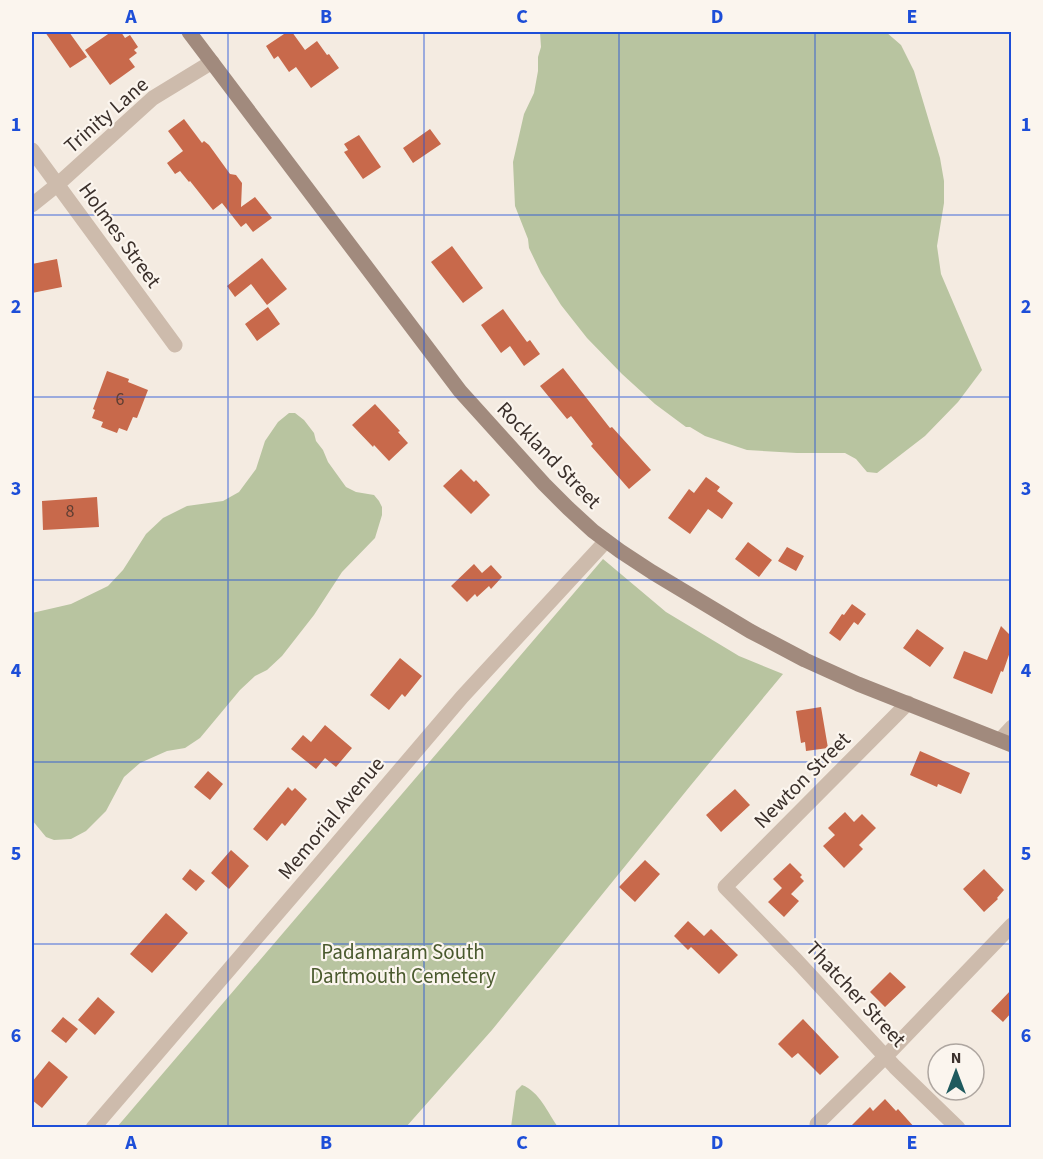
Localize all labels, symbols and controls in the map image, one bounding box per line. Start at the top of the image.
text: A [124,3,137,31]
text: B [320,3,332,31]
text: C [516,3,528,31]
text: D [711,3,723,31]
text: E [907,3,917,31]
street label: Trinity Lane [57,70,155,160]
text: 1 [11,111,21,139]
text: 1 [1021,111,1031,139]
street label: Holmes Street [71,176,169,294]
text: 2 [11,293,21,321]
text: 2 [1021,293,1031,321]
house number: 6 [116,387,125,412]
street label: Rockland Street [490,395,608,515]
text: 3 [11,475,21,503]
text: 3 [1021,475,1031,503]
house number: 8 [66,499,75,524]
text: 4 [11,657,22,685]
text: 4 [1021,657,1032,685]
street label: Newton Street [747,725,857,835]
street label: Memorial Avenue [271,750,391,886]
text: 5 [11,840,21,868]
text: 5 [1021,840,1031,868]
street label: Thatcher Street [799,934,913,1054]
park label: Padamaram South Dartmouth Cemetery [310,937,496,991]
text: 6 [11,1022,21,1050]
text: 6 [1021,1022,1031,1050]
north arrow [926,1042,986,1102]
text: N [951,1047,961,1069]
text: A [124,1129,137,1157]
text: B [320,1129,332,1157]
text: C [516,1129,528,1157]
text: D [711,1129,723,1157]
text: E [907,1129,917,1157]

